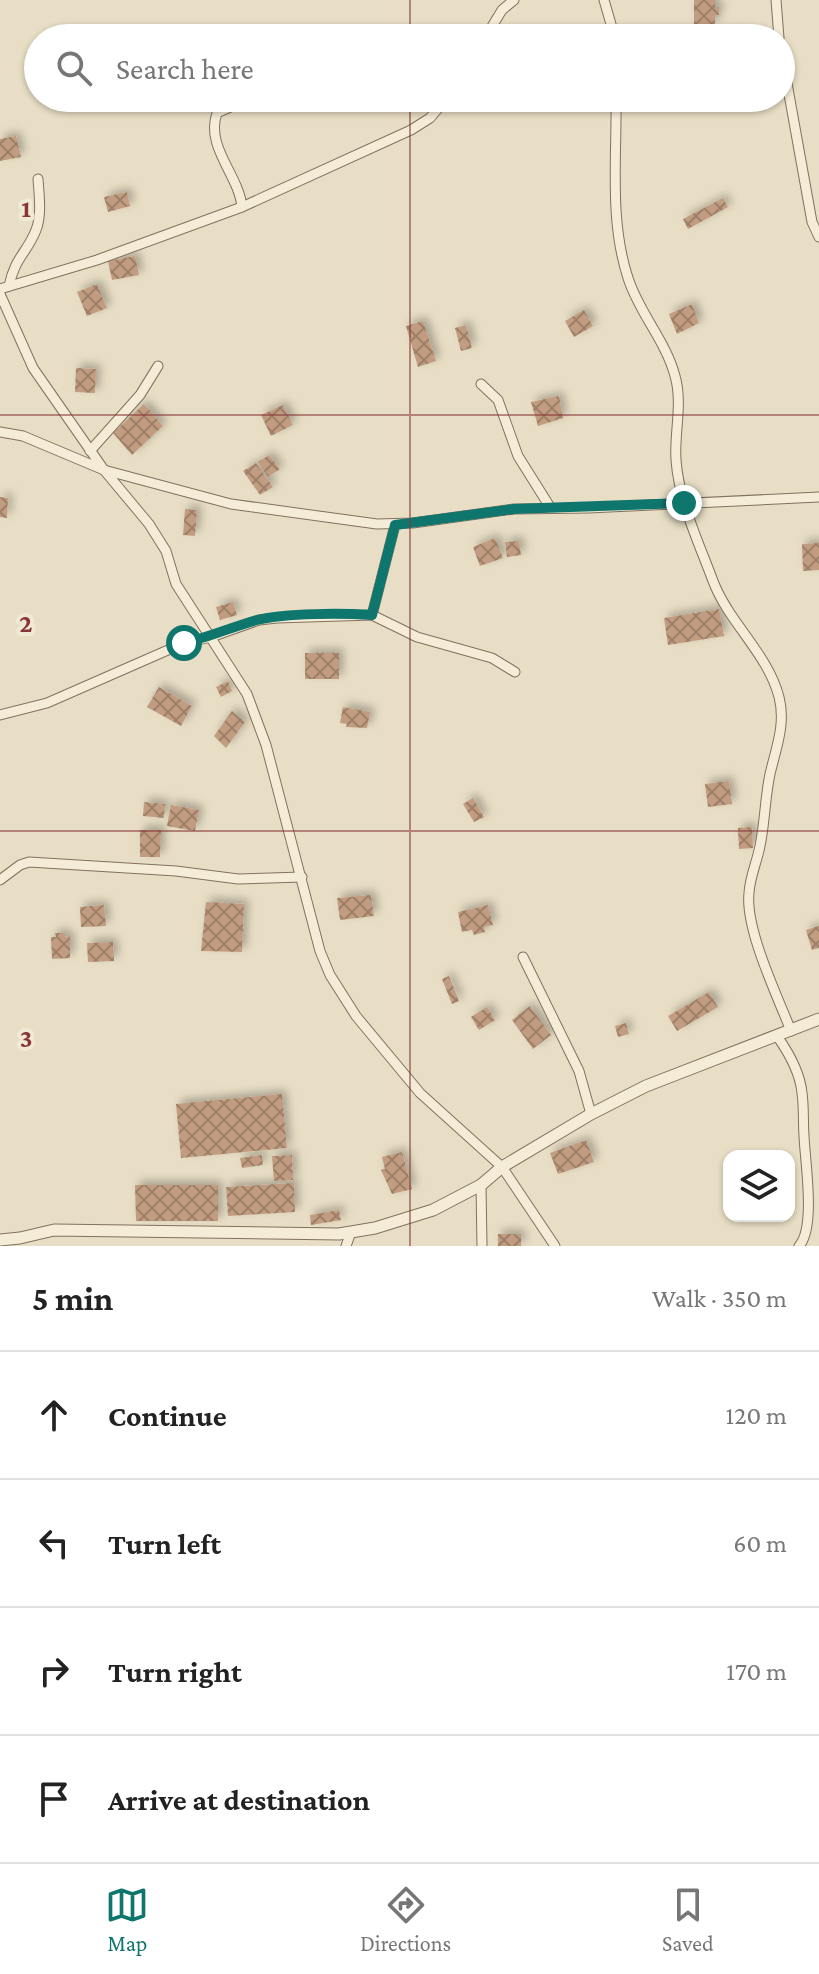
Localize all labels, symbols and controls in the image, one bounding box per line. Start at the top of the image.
search box [24,24,795,112]
icon: search [52,46,96,90]
text: Search here [116,52,254,85]
text: 1 [21,194,31,223]
route end [666,485,702,521]
text: 2 [19,609,33,638]
route start [166,625,202,661]
text: 3 [20,1024,32,1053]
map controls [723,1150,795,1222]
button: layers [723,1150,795,1222]
text: 5 min [32,1280,113,1317]
text: Walk · 350 m [652,1284,787,1313]
icon: ahead [32,1393,76,1437]
text: Continue [108,1399,227,1432]
text: 120 m [726,1401,787,1430]
icon: left [32,1521,76,1565]
text: Turn left [108,1527,221,1560]
text: 60 m [733,1529,787,1558]
icon: right [32,1649,76,1693]
text: Turn right [108,1655,242,1688]
text: 170 m [726,1657,787,1686]
icon: arrive [32,1777,76,1821]
text: Arrive at destination [108,1783,370,1816]
tab: Map [105,1883,149,1956]
tab: Directions [360,1883,451,1956]
tab: Saved [662,1883,714,1956]

